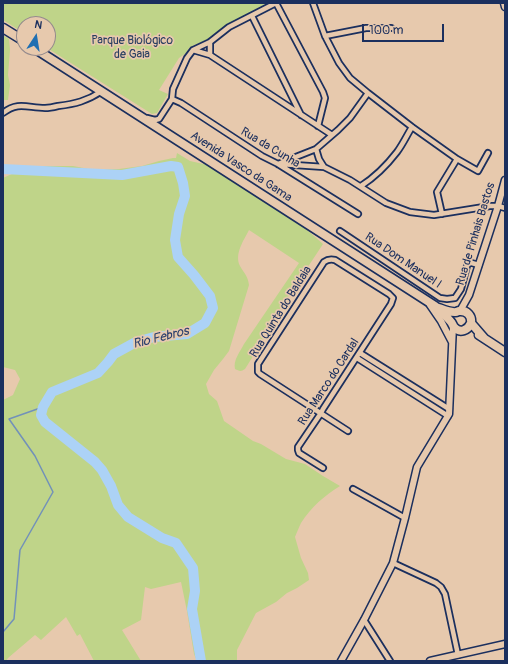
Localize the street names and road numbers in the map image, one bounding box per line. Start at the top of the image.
street label: Rua da Cunha [238,125,302,171]
street label: Avenida Vasco da Gama [187,129,295,205]
street label: Rua de Pinhais Bastos [454,181,498,287]
street label: Rua Dom Manuel I [362,230,444,292]
street label: Rua Quinta do Baldaia [247,264,315,360]
street label: Rua Marco do Cardal [295,336,363,428]

